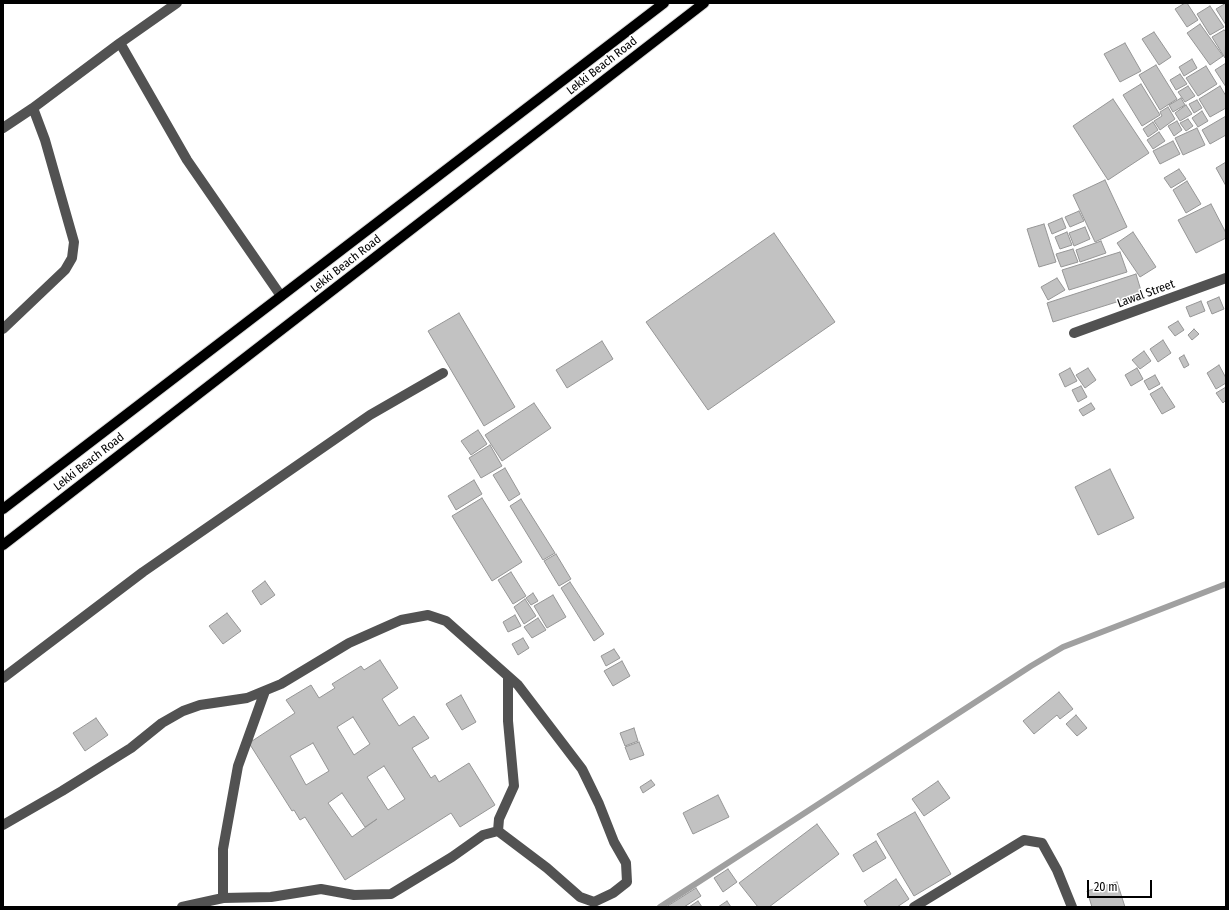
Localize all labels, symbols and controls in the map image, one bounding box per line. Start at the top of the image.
street label: Lekki Beach Road [564,34,640,98]
street label: Lekki Beach Road [308,232,384,296]
street label: Lawal Street [1115,277,1177,311]
street label: Lekki Beach Road [51,430,127,494]
scale bar [1089,872,1154,898]
text: 20 m [1094,880,1118,894]

